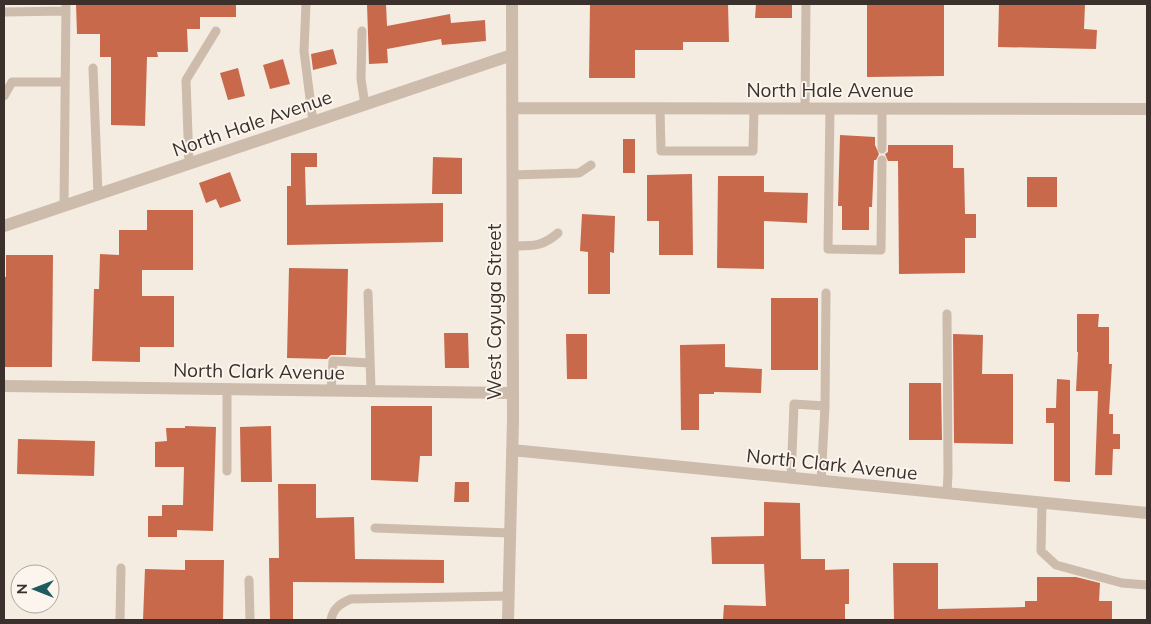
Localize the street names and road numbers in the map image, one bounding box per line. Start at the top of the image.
street label: North Hale Avenue [746,78,914,102]
street label: North Hale Avenue [169,84,335,162]
street label: West Cayuga Street [482,223,506,400]
street label: North Clark Avenue [173,358,345,384]
street label: North Clark Avenue [745,443,919,485]

